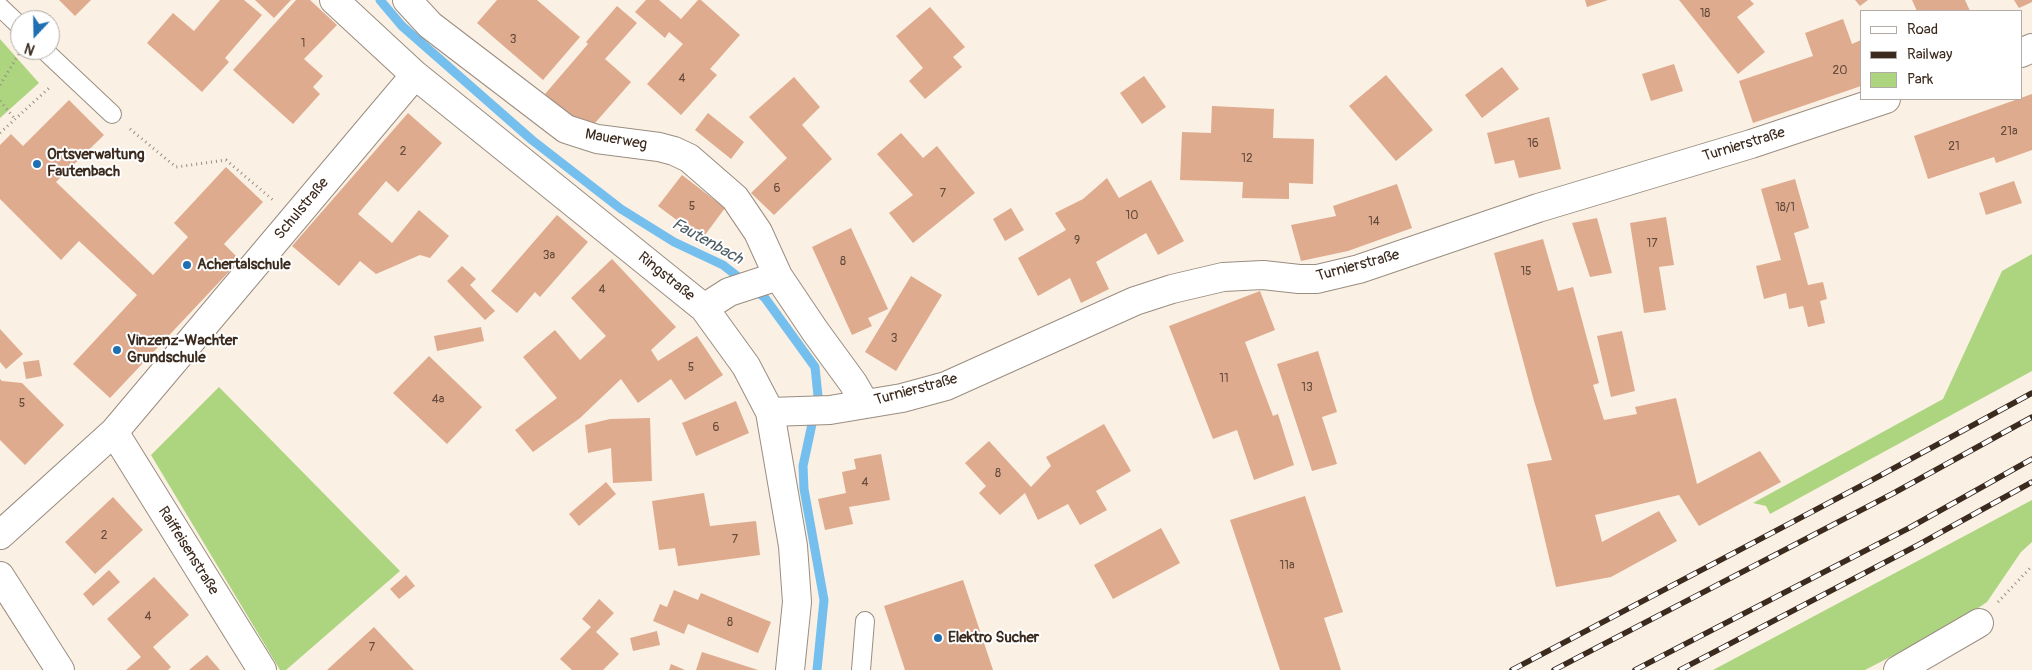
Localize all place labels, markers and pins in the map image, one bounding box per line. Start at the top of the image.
place label: Ortsverwaltung Fautenbach [47,146,144,181]
marker: Ortsverwaltung Fautenbach [31,158,43,170]
place label: Achertalschule [197,256,291,274]
marker: Achertalschule [181,259,193,271]
place label: Vinzenz-Wachter Grundschule [127,332,238,367]
marker: Vinzenz-Wachter Grundschule [111,344,123,356]
place label: Elektro Sucher [948,629,1039,647]
marker: Elektro Sucher [932,632,944,644]

